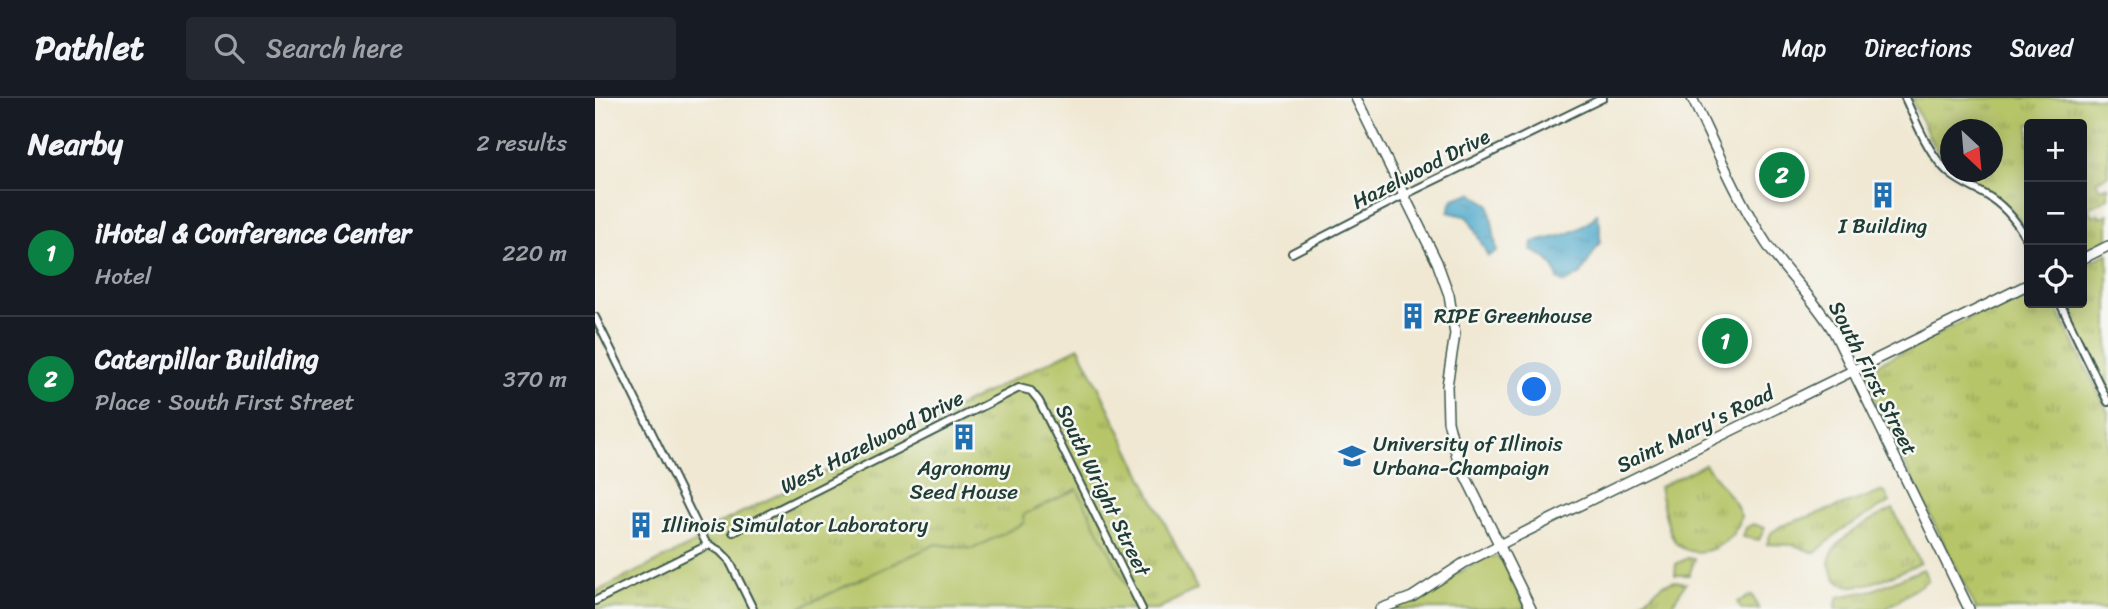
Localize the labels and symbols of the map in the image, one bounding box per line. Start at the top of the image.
street label: Hazelwood Drive [1345,118,1497,220]
north arrow [1940,119,2003,182]
pin: 2 [1759,149,1805,201]
building icon: I Building [1868,180,1898,210]
place label: I Building [1838,207,1928,245]
street label: South First Street [1817,294,1929,462]
place label: RIPE Greenhouse [1434,297,1592,335]
building icon: RIPE Greenhouse [1398,301,1428,331]
pin: 1 [1702,315,1748,367]
your location [1517,372,1551,406]
street label: Saint Mary's Road [1610,373,1782,484]
street label: West Hazelwood Drive [773,379,971,505]
street label: South Wright Street [1045,397,1162,584]
building icon: Agronomy Seed House [949,422,979,452]
place label: University of Illinois Urbana-Champaign [1373,425,1563,487]
school or university icon: University of Illinois Urbana-Champaign [1337,441,1367,471]
place label: Agronomy Seed House [910,449,1018,511]
place label: Illinois Simulator Laboratory [661,506,928,544]
building icon: Illinois Simulator Laboratory [626,510,656,540]

